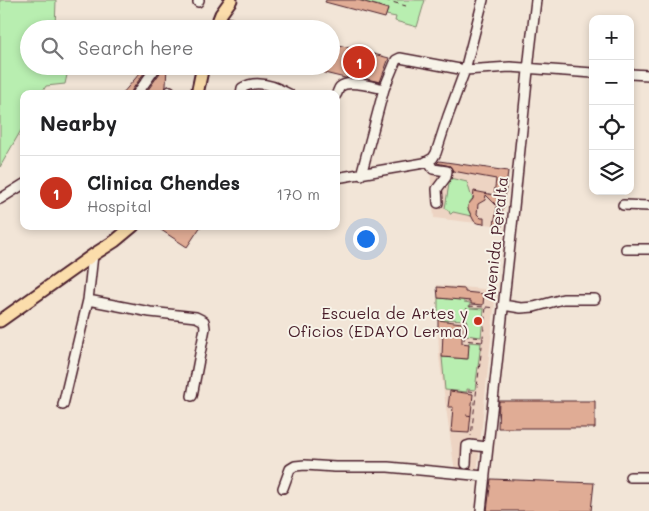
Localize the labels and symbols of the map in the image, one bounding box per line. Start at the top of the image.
pin: 1 [343,43,375,81]
street label: Avenida Peralta [478,175,512,303]
your location [353,226,379,252]
place label: Escuela de Artes y Oficios (EDAYO Lerma) [288,302,468,341]
marker: Escuela de Artes y Oficios (EDAYO Lerma) [472,315,484,327]

